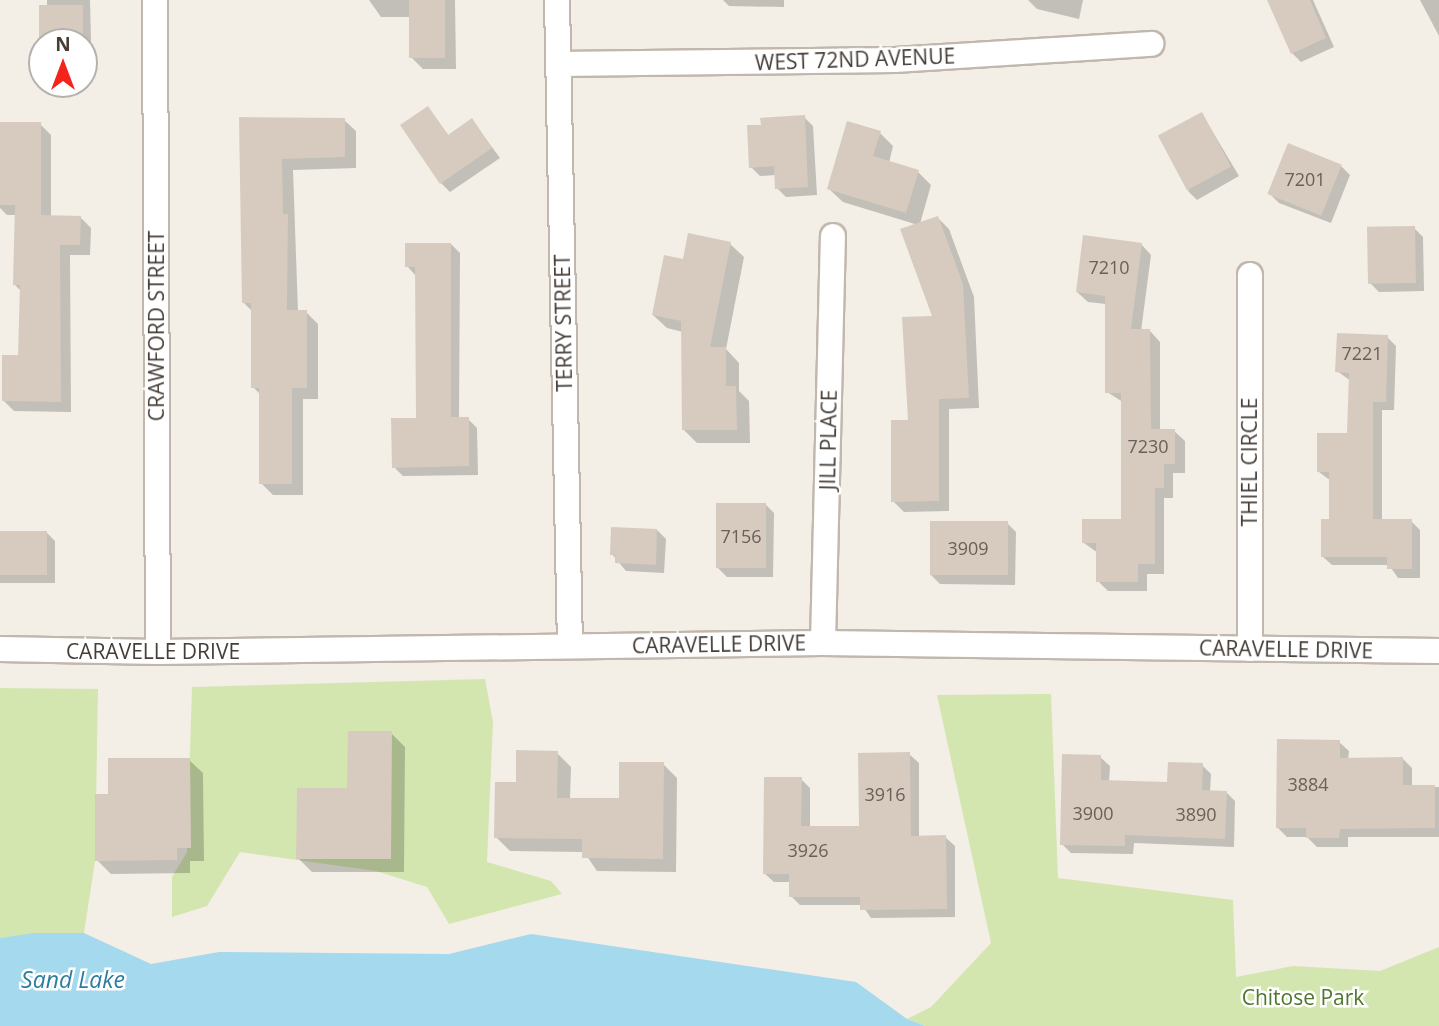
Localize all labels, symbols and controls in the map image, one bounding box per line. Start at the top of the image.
north arrow [28,28,98,98]
text: N [55,31,71,57]
street label: WEST 72ND AVENUE [754,43,956,75]
house number: 7201 [1284,168,1326,190]
street label: CRAWFORD STREET [143,231,169,421]
street label: TERRY STREET [549,254,577,392]
house number: 7210 [1088,256,1130,278]
house number: 7221 [1341,342,1383,364]
street label: JILL PLACE [815,389,841,491]
street label: THIEL CIRCLE [1236,398,1262,526]
house number: 7230 [1127,435,1169,457]
house number: 7156 [720,525,762,547]
house number: 3909 [947,537,989,559]
street label: CARAVELLE DRIVE [632,630,806,658]
street label: CARAVELLE DRIVE [1199,635,1373,663]
street label: CARAVELLE DRIVE [66,638,240,664]
house number: 3884 [1287,773,1329,795]
house number: 3916 [864,783,906,805]
house number: 3900 [1072,802,1114,824]
house number: 3890 [1175,803,1217,825]
house number: 3926 [787,839,829,861]
water label: Sand Lake [21,965,125,993]
park label: Chitose Park [1242,984,1364,1010]

